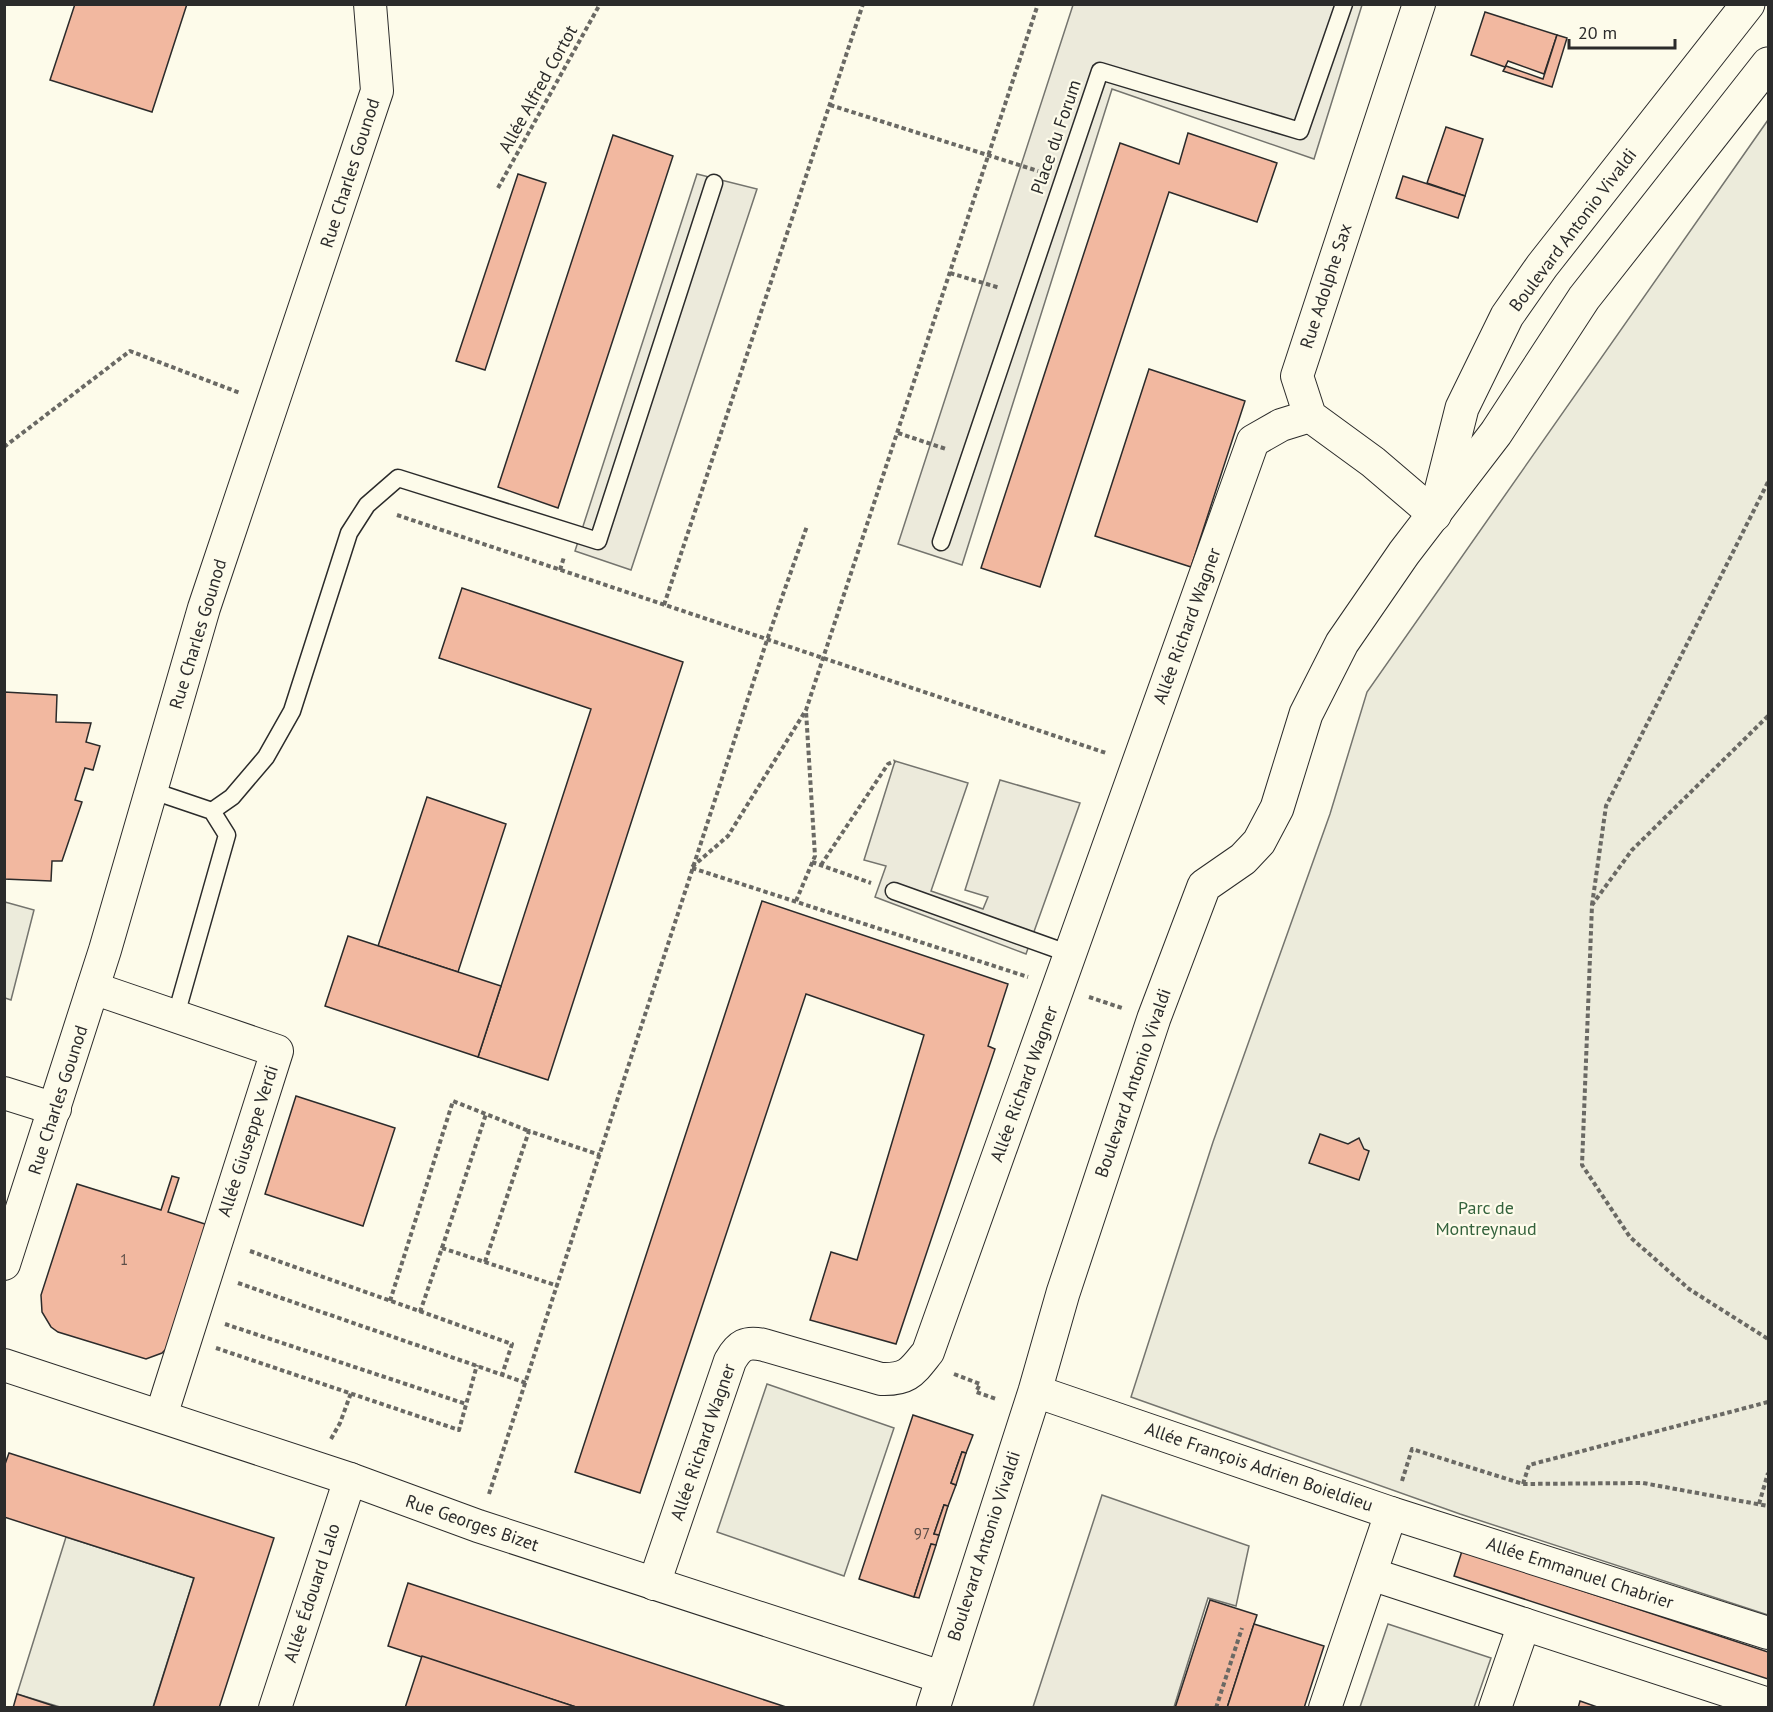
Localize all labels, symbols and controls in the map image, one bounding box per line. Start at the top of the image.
scale bar [1569,12,1676,50]
street label: Allée Alfred Cortot [493,21,582,157]
text: 20 m [1578,21,1617,44]
street label: Place du Forum [1025,77,1086,197]
street label: Rue Charles Gounod [315,95,385,250]
street label: Boulevard Antonio Vivaldi [1504,144,1641,316]
street label: Rue Adolphe Sax [1294,220,1357,351]
street label: Allée Richard Wagner [1148,545,1225,707]
street label: Rue Charles Gounod [164,556,231,712]
street label: Boulevard Antonio Vivaldi [1089,985,1176,1180]
street label: Allée Richard Wagner [985,1003,1062,1165]
street label: Rue Charles Gounod [23,1022,93,1177]
street label: Allée Giuseppe Verdi [212,1062,283,1220]
park label: Parc de Montreynaud [1435,1196,1537,1240]
house number: 1 [120,1250,128,1269]
street label: Allée Richard Wagner [665,1360,740,1523]
street label: Allée François Adrien Boieldieu [1142,1417,1376,1516]
street label: Boulevard Antonio Vivaldi [942,1448,1025,1644]
street label: Rue Georges Bizet [402,1489,542,1556]
street label: Allée Édouard Lalo [278,1520,345,1665]
house number: 97 [914,1524,930,1543]
street label: Allée Emmanuel Chabrier [1484,1531,1677,1614]

